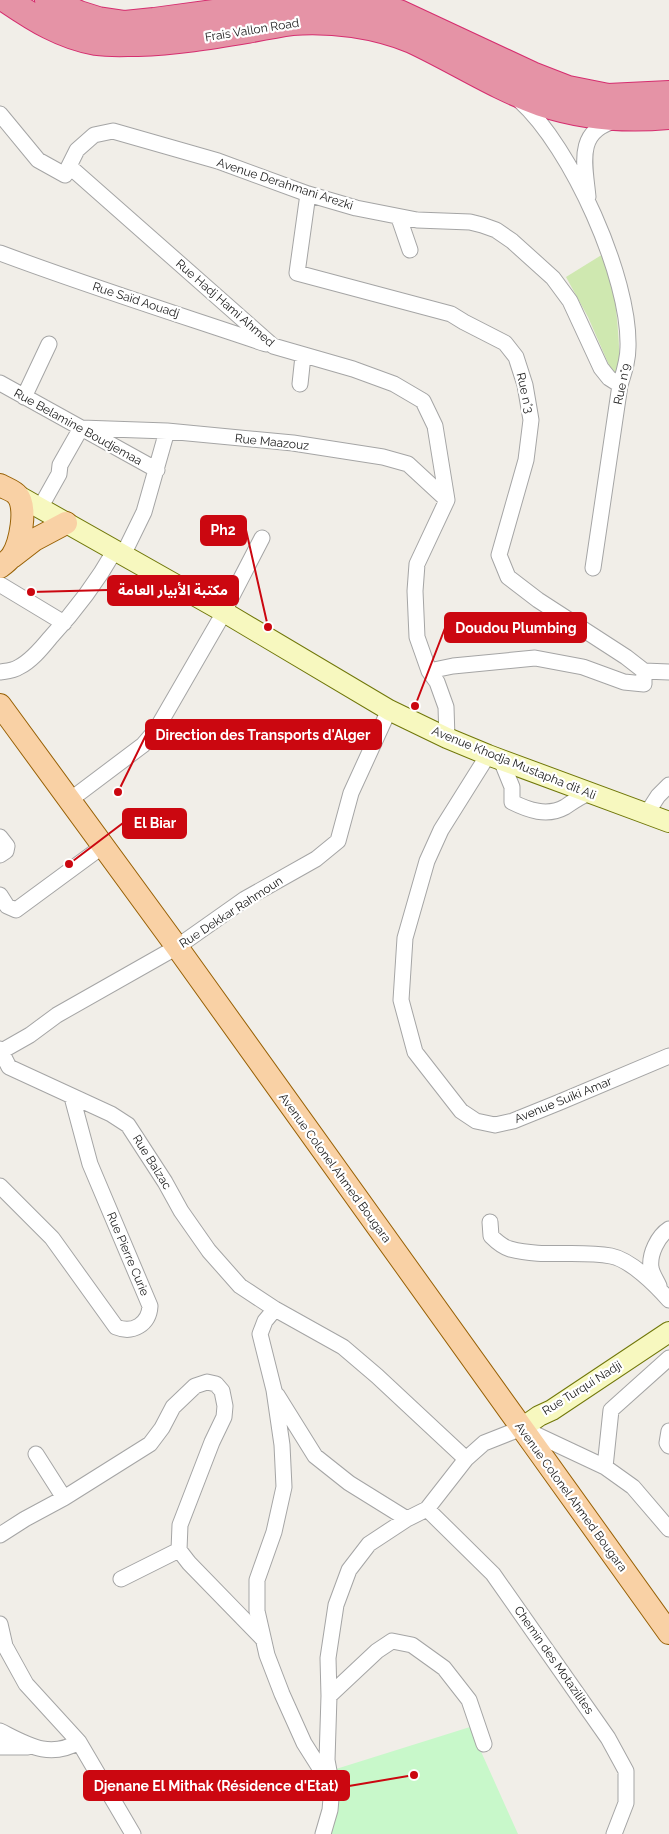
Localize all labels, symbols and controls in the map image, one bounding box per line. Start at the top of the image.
street label: Frais Vallon Road [204,16,300,44]
street label: Avenue Derahmani Arezki [215,155,355,213]
street label: Rue Hadj Hami Ahmed [173,256,277,350]
street label: Rue Saïd Aouadj [91,279,181,321]
street label: Rue n°9 [611,362,633,406]
street label: Rue n°3 [514,371,536,415]
street label: Rue Belamine Boudjemaa [12,386,144,468]
street label: Rue Maazouz [234,431,310,453]
callout: Ph2 [201,516,246,545]
text: Ph2 [210,522,236,538]
callout: مكتبة الأبيار العامة [108,576,238,605]
text: مكتبة الأبيار العامة [118,582,228,599]
callout: Doudou Plumbing [445,613,586,642]
text: Doudou Plumbing [455,620,577,636]
callout: Direction des Transports d'Alger [146,720,381,749]
street label: Avenue Khodja Mustapha dit Ali [430,724,598,802]
text: Direction des Transports d'Alger [156,727,371,743]
callout: El Biar [123,809,186,838]
text: El Biar [134,815,177,831]
street label: Rue Dekkar Rahmoun [177,873,285,951]
street label: Avenue Suiki Amar [512,1074,614,1126]
street label: Avenue Colonel Ahmed Bougara [276,1091,394,1245]
street label: Rue Balzac [130,1132,175,1192]
street label: Rue Pierre Curie [104,1210,152,1298]
street label: Rue Turqui Nadji [540,1358,624,1418]
street label: Avenue Colonel Ahmed Bougara [512,1420,630,1574]
street label: Chemin des Motazilites [511,1603,597,1717]
callout: Djenane El Mithak (Résidence d'Etat) [84,1771,349,1800]
text: Djenane El Mithak (Résidence d'Etat) [94,1778,338,1794]

